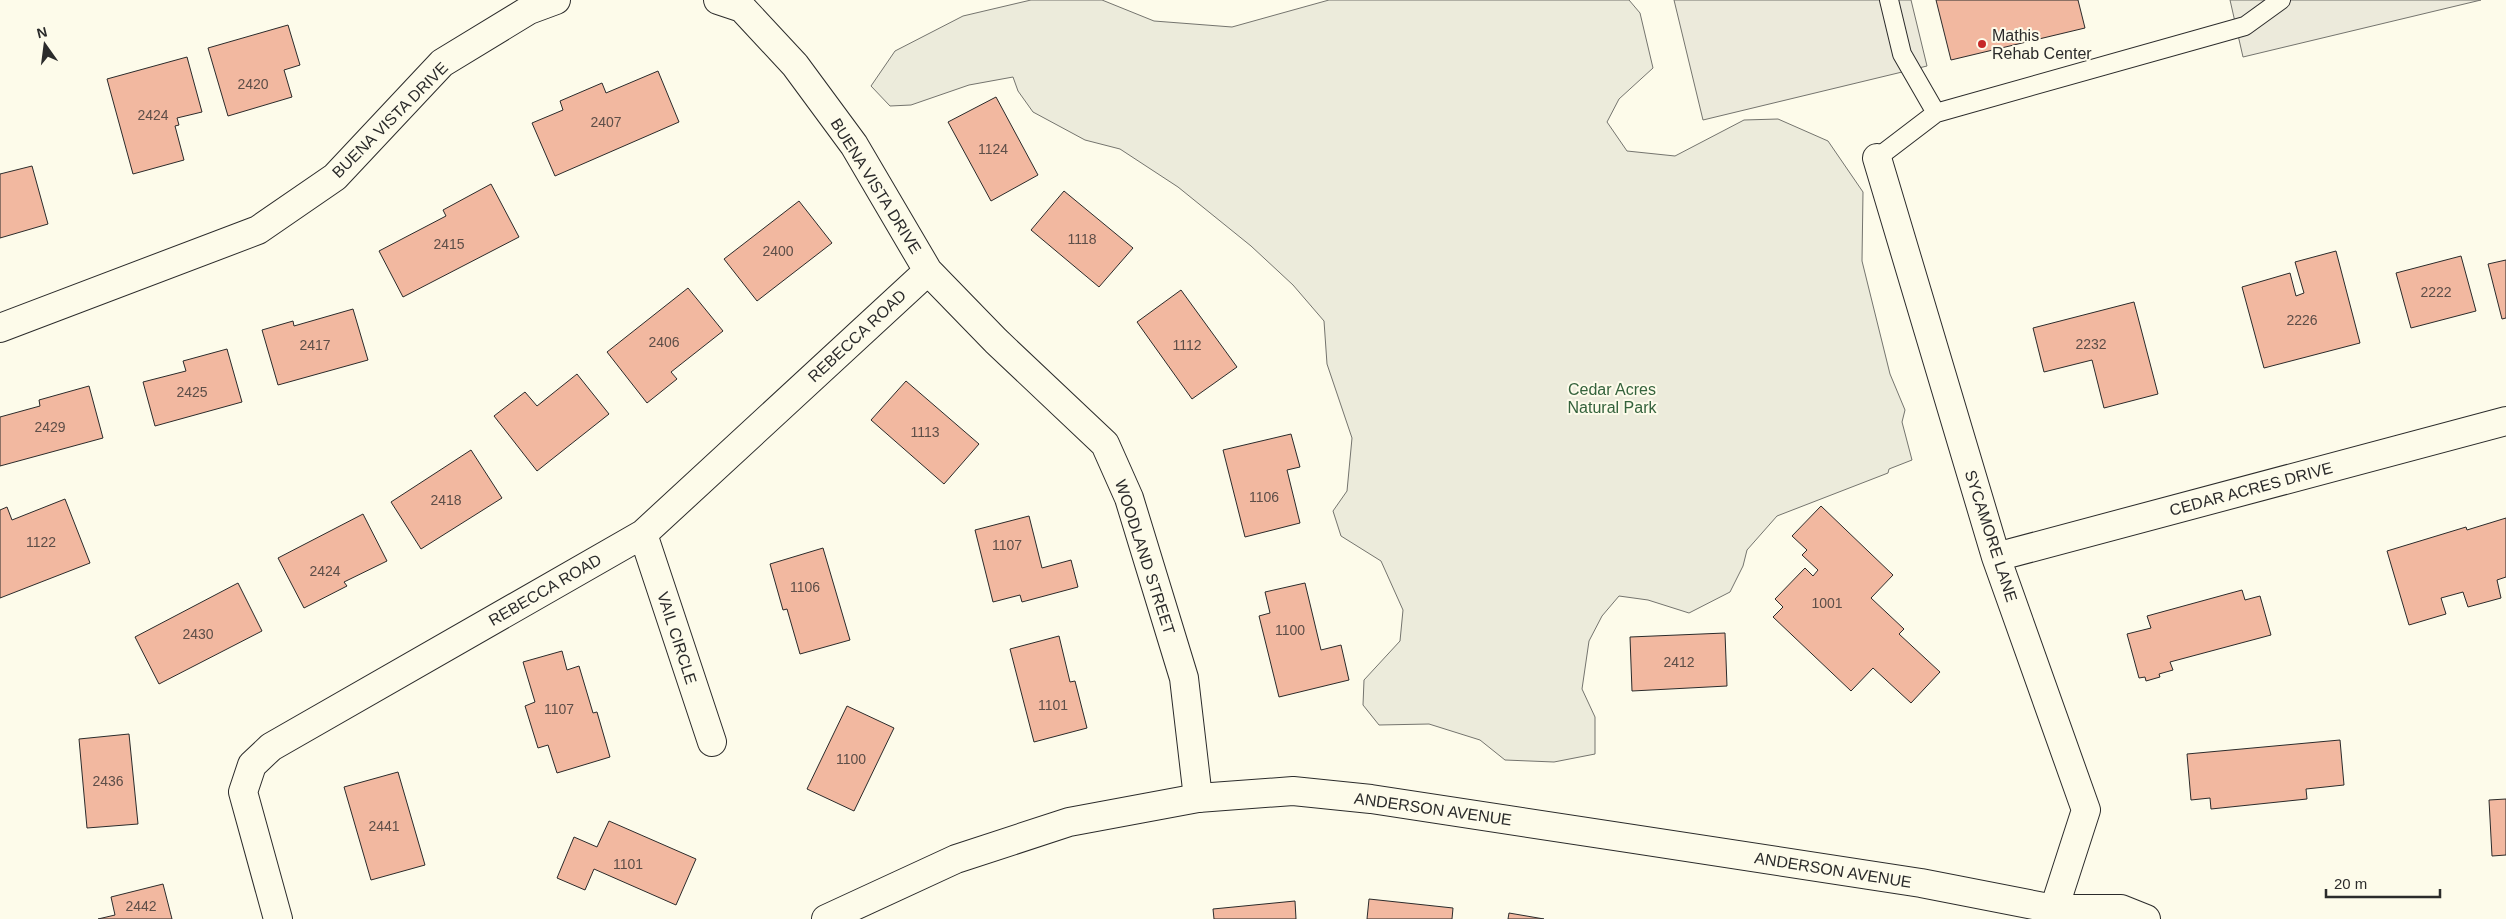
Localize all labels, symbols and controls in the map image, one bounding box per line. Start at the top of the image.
north arrow [20,20,70,70]
text: N [35,23,49,41]
place label: Mathis Rehab Center [1992,27,2092,62]
marker: Mathis Rehab Center [1976,38,1988,50]
street label: BUENA VISTA DRIVE [329,59,451,181]
house number: 2420 [237,76,269,92]
house number: 2424 [137,107,169,123]
house number: 2407 [590,114,622,130]
street label: BUENA VISTA DRIVE [827,115,925,257]
house number: 1124 [978,141,1008,157]
house number: 1118 [1067,231,1097,247]
house number: 2415 [433,236,465,252]
house number: 2400 [762,243,794,259]
house number: 2222 [2420,284,2452,300]
street label: REBECCA ROAD [805,286,909,386]
house number: 2226 [2286,312,2318,328]
house number: 2406 [648,334,680,350]
house number: 2232 [2075,336,2107,352]
house number: 2417 [299,337,331,353]
house number: 1112 [1172,337,1202,353]
park label: Cedar Acres Natural Park [1568,381,1657,416]
house number: 2425 [176,384,208,400]
house number: 2429 [34,419,66,435]
house number: 1113 [910,424,940,440]
street label: CEDAR ACRES DRIVE [2168,459,2334,519]
street label: SYCAMORE LANE [1962,468,2020,604]
street label: WOODLAND STREET [1112,477,1178,637]
house number: 1106 [1249,489,1279,505]
house number: 2418 [430,492,462,508]
house number: 1122 [26,534,56,550]
house number: 1107 [992,537,1022,553]
street label: REBECCA ROAD [486,551,604,629]
house number: 2424 [309,563,341,579]
house number: 1106 [790,579,820,595]
street label: VAIL CIRCLE [654,590,700,686]
house number: 1001 [1811,595,1843,611]
house number: 1100 [1275,622,1305,638]
house number: 2430 [182,626,214,642]
house number: 2412 [1663,654,1695,670]
house number: 1101 [1038,697,1068,713]
house number: 1107 [544,701,574,717]
house number: 1100 [836,751,866,767]
house number: 2436 [92,773,124,789]
street label: ANDERSON AVENUE [1353,790,1513,828]
house number: 2441 [368,818,400,834]
street label: ANDERSON AVENUE [1753,849,1913,891]
house number: 1101 [613,856,643,872]
scale bar [2326,866,2440,898]
text: 20 m [2334,875,2367,892]
house number: 2442 [125,898,157,914]

